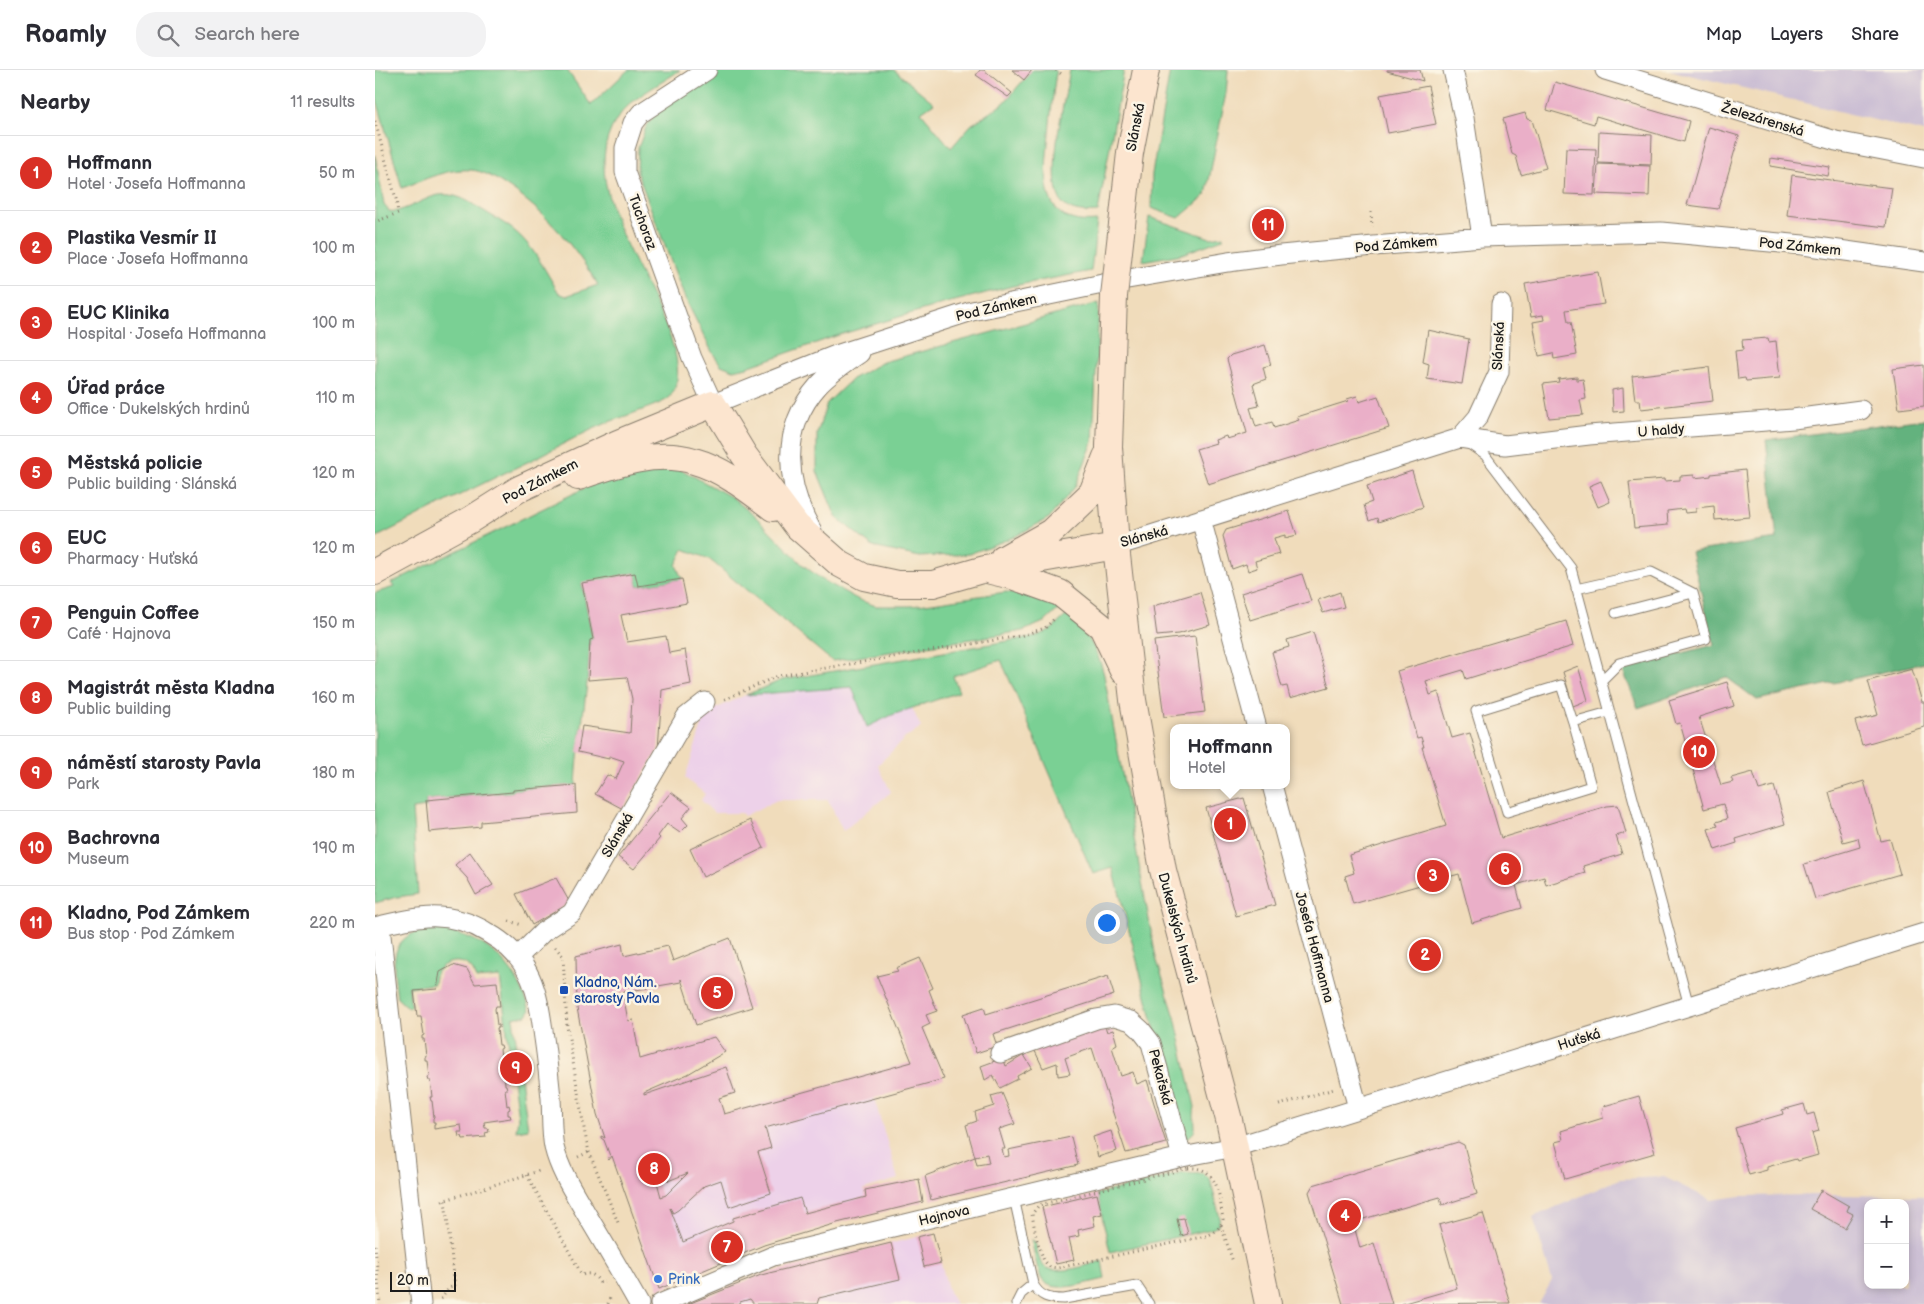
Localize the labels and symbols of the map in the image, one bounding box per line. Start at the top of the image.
street label: Železárenská [1719,98,1806,140]
street label: Slánská [1122,101,1149,153]
street label: Tuchoraz [625,192,660,252]
pin: 11 [1252,206,1284,244]
street label: Pod Zámkem [1354,232,1438,257]
street label: Pod Zámkem [1758,234,1842,259]
street label: Pod Zámkem [954,290,1038,325]
street label: Slánská [1489,321,1508,371]
street label: U haldy [1637,420,1686,441]
street label: Pod Zámkem [500,455,581,508]
street label: Slánská [1118,522,1170,551]
pin: 10 [1683,733,1715,771]
pin: 1 [1214,805,1246,843]
street label: Slánská [598,810,637,861]
pin: 6 [1489,850,1521,888]
pin: 3 [1417,857,1449,895]
street label: Dukelských hrdinů [1154,871,1201,986]
street label: Josefa Hoffmanna [1291,890,1338,1005]
your location [1094,910,1120,936]
pin: 2 [1409,936,1441,974]
place label: Kladno, Nám. starosty Pavla [574,974,660,1007]
pin: 5 [701,974,733,1012]
marker: Kladno, Nám. starosty Pavla [558,984,570,996]
street label: Huťská [1556,1025,1603,1054]
street label: Pekařská [1145,1047,1176,1107]
pin: 9 [500,1049,532,1087]
pin: 8 [638,1150,670,1188]
pin: 4 [1329,1197,1361,1235]
street label: Hajnova [917,1201,971,1230]
pin: 7 [711,1228,743,1266]
scale bar [390,1269,456,1292]
place label: Prink [668,1271,700,1288]
marker: Prink [652,1273,664,1285]

